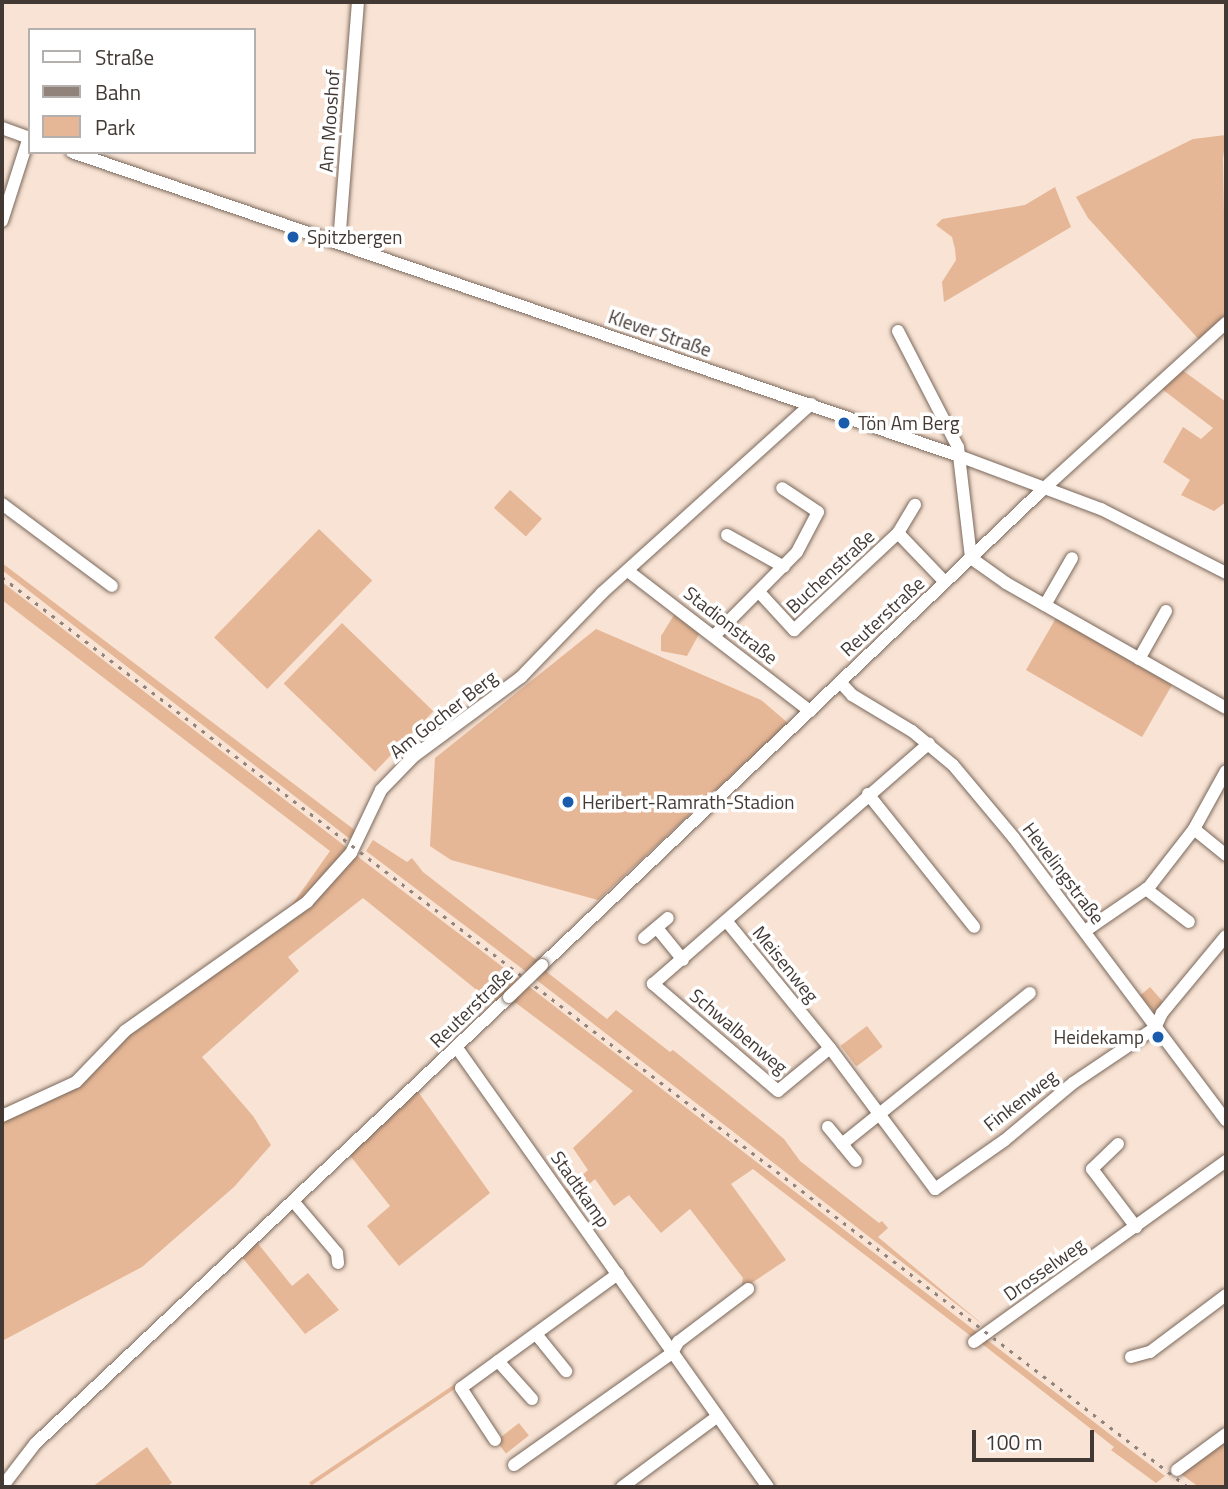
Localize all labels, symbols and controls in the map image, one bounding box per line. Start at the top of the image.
legend [28,28,256,154]
text: Straße [95,41,154,73]
street label: Am Mooshof [314,69,344,173]
text: Bahn [95,76,141,108]
text: Park [95,111,135,143]
place label: Spitzbergen [307,226,402,248]
marker: Spitzbergen [285,229,301,245]
street label: Klever Straße [606,305,714,361]
place label: Tön Am Berg [858,412,960,434]
marker: Tön Am Berg [836,415,852,431]
street label: Buchenstraße [781,524,879,618]
street label: Reuterstraße [835,571,929,661]
street label: Stadionstraße [680,581,782,669]
street label: Am Gocher Berg [385,665,501,763]
place label: Heribert-Ramrath-Stadion [582,791,794,813]
marker: Heribert-Ramrath-Stadion [560,794,576,810]
street label: Hevelingstraße [1018,818,1110,928]
street label: Meisenweg [748,921,824,1007]
street label: Reuterstraße [425,962,517,1052]
street label: Schwalbenweg [686,984,792,1078]
place label: Heidekamp [1053,1026,1144,1048]
marker: Heidekamp [1150,1029,1166,1045]
street label: Finkenweg [979,1064,1061,1136]
street label: Stadtkamp [547,1147,615,1231]
street label: Drosselweg [999,1233,1089,1305]
scale bar [976,1416,1098,1460]
text: 100 m [985,1426,1042,1458]

